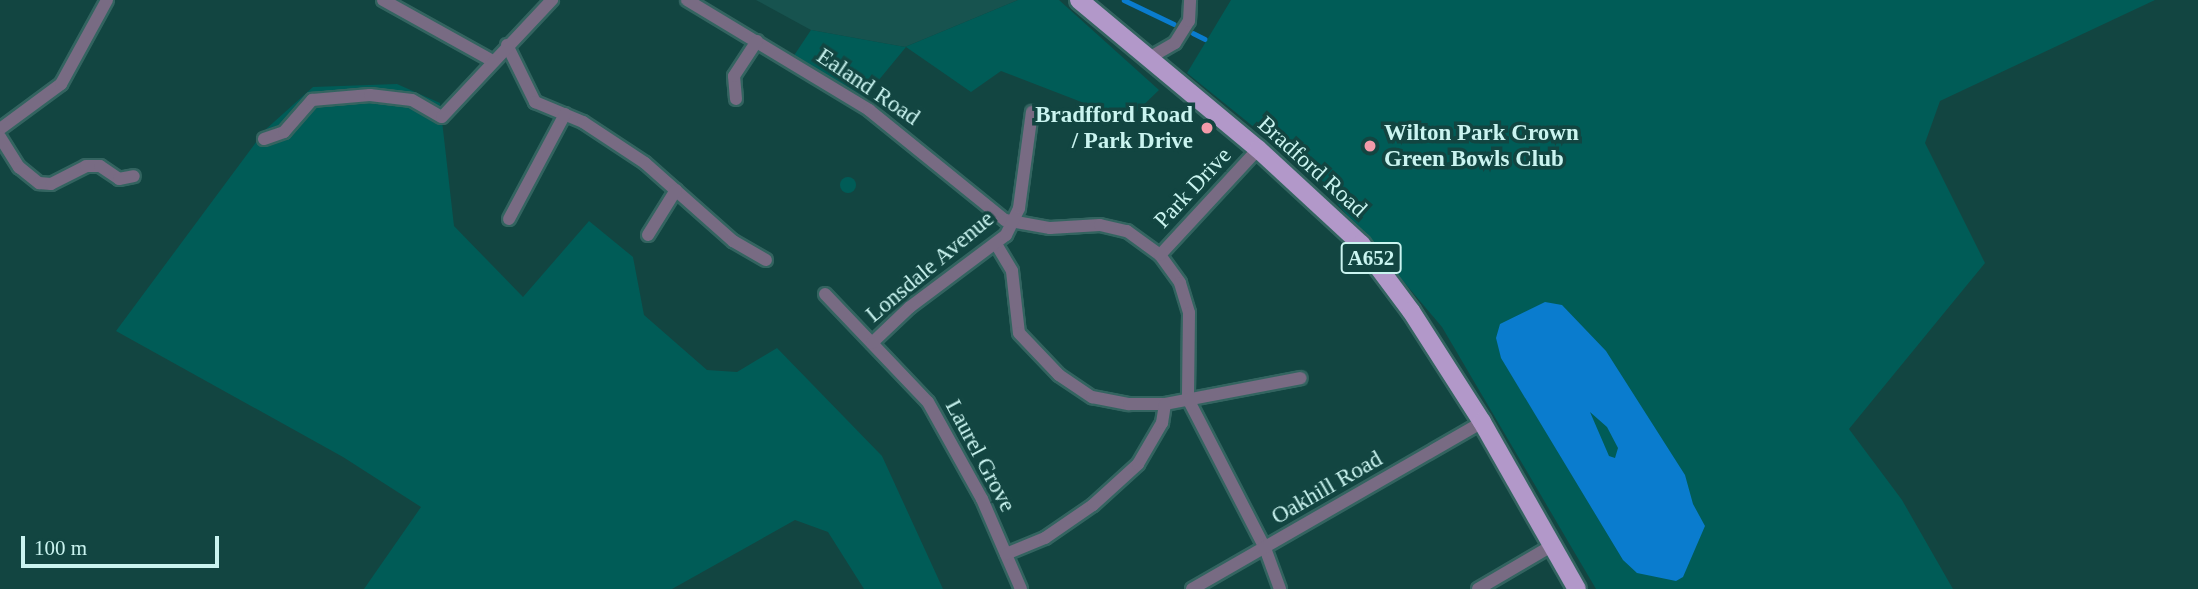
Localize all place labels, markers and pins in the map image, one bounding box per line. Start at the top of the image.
place label: Bradfford Road / Park Drive [1035,101,1193,155]
place label: Wilton Park Crown Green Bowls Club [1384,119,1579,173]
marker: Bradfford Road / Park Drive [1199,120,1215,136]
marker: Wilton Park Crown Green Bowls Club [1362,138,1378,154]

